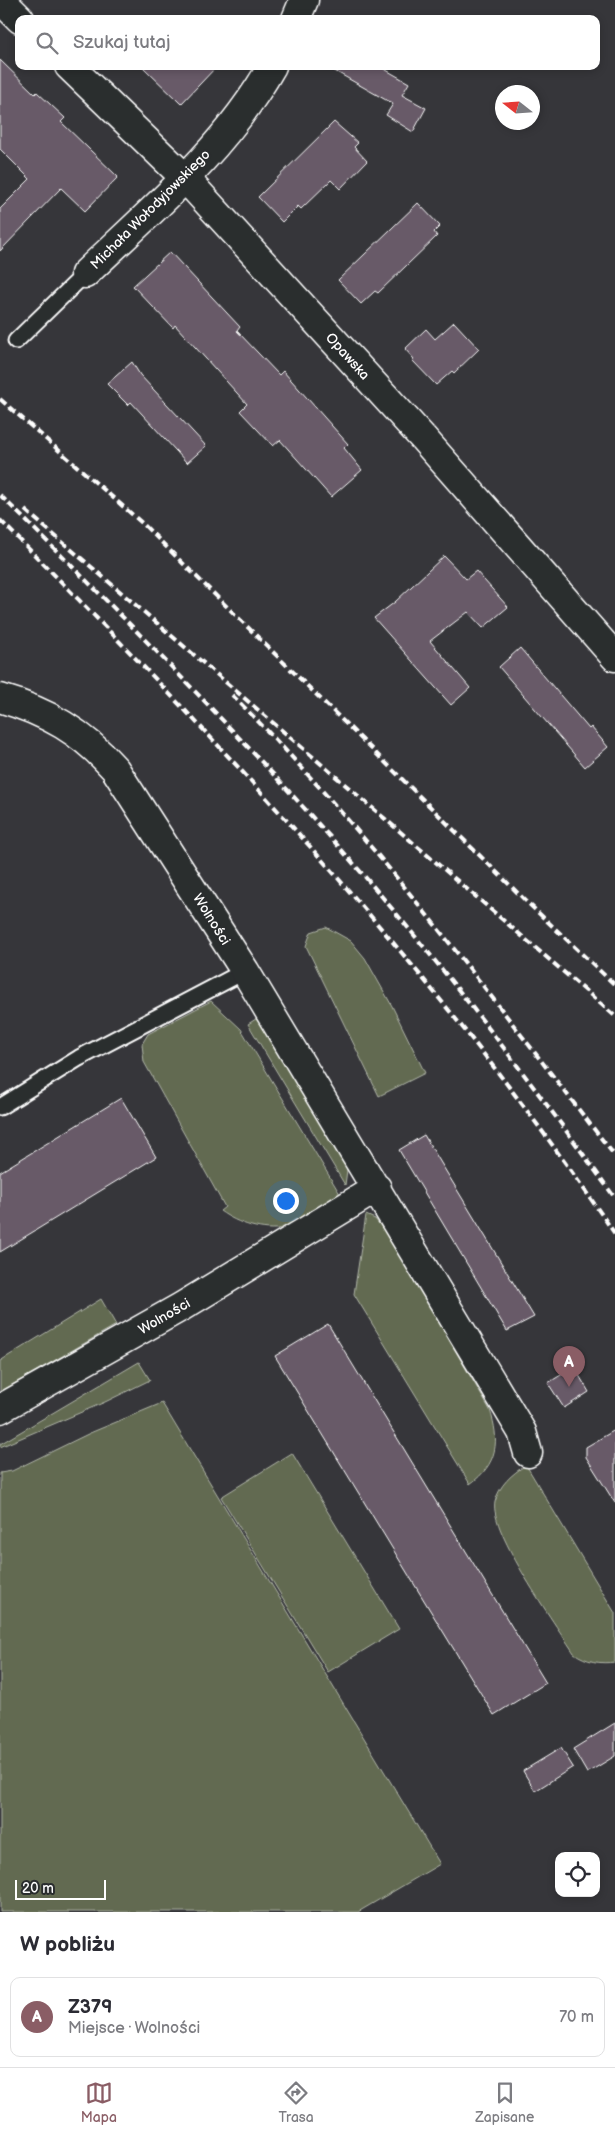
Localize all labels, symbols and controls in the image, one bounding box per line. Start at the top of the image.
search box [15,15,600,70]
icon: search [33,29,61,57]
text: Szukaj tutaj [73,31,170,54]
north arrow [495,85,540,130]
street label: Michała Wołodyjowskiego [87,146,214,273]
street label: Opawska [322,329,373,383]
street label: Wolności [189,890,234,948]
your location [273,1188,299,1214]
street label: Wolności [135,1295,193,1338]
pin: A [553,1346,585,1387]
map controls [555,1852,600,1897]
button: locate [555,1852,600,1897]
scale bar [15,1877,106,1900]
text: 20 m [22,1880,54,1897]
text: W pobliżu [20,1932,115,1957]
text: Z379 [68,1996,112,2019]
text: A [32,2008,42,2027]
text: 70 m [559,2008,594,2027]
text: Miejsce · Wolności [68,2019,200,2038]
tab: Mapa [81,2079,117,2126]
tab: Trasa [278,2079,314,2126]
tab: Zapisane [475,2079,534,2126]

